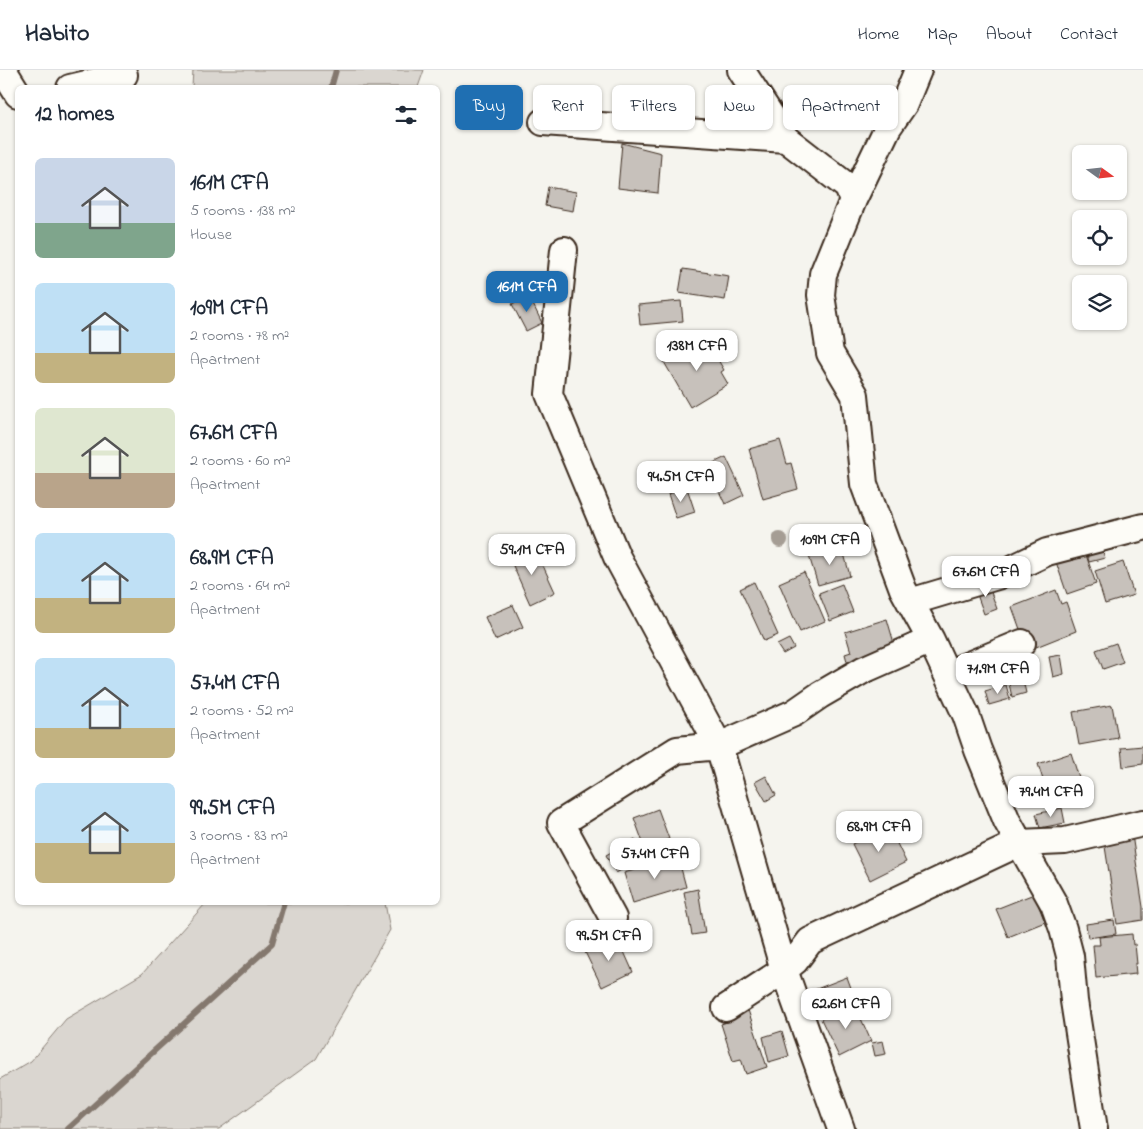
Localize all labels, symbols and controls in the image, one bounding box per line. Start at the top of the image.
text: Habito [25,17,89,52]
text: Home [858,22,899,48]
text: Map [927,22,958,48]
text: About [986,22,1032,48]
text: Contact [1060,22,1118,48]
chip: Buy [455,85,523,130]
chip: Rent [533,85,602,130]
chip: Filters [612,85,695,130]
chip: New [705,85,773,130]
chip: Apartment [783,85,898,130]
text: 12 homes [35,100,115,130]
icon: filters [392,101,420,129]
north arrow [1072,145,1128,200]
map controls [1072,145,1127,330]
text: 161M CFA [190,169,269,199]
icon: home [75,178,135,238]
text: 5 rooms · 138 m² [190,199,296,223]
button: locate [1072,210,1127,265]
text: House [190,223,232,247]
pin: 161M CFA [475,270,579,313]
text: 161M CFA [497,275,557,299]
button: layers [1072,275,1127,330]
text: 109M CFA [190,294,268,324]
icon: home [75,303,135,363]
text: 2 rooms · 78 m² [190,324,289,348]
pin: 138M CFA [645,330,749,372]
text: 138M CFA [667,334,727,358]
text: Apartment [190,348,260,372]
text: 67.6M CFA [190,419,278,449]
icon: home [75,428,135,488]
text: 2 rooms · 60 m² [190,449,291,473]
pin: 94.5M CFA [624,460,738,503]
text: 94.5M CFA [648,465,714,489]
text: Apartment [190,473,260,497]
pin: 109M CFA [778,524,882,566]
text: 109M CFA [800,528,860,552]
pin: 59.1M CFA [475,534,589,576]
text: 59.1M CFA [499,538,565,562]
text: 68.9M CFA [190,544,274,574]
icon: home [75,553,135,613]
pin: 67.6M CFA [929,556,1043,598]
text: 67.6M CFA [953,560,1019,584]
text: 2 rooms · 64 m² [190,574,290,598]
text: Apartment [190,598,260,622]
pin: 71.9M CFA [941,652,1055,695]
text: 71.9M CFA [967,657,1029,681]
text: 57.4M CFA [190,669,280,699]
icon: home [75,678,135,738]
text: 2 rooms · 52 m² [190,699,294,723]
text: Apartment [190,723,260,747]
pin: 79.4M CFA [994,776,1108,818]
text: 79.4M CFA [1019,780,1083,804]
text: 99.5M CFA [190,794,275,824]
icon: home [75,803,135,863]
pin: 68.9M CFA [822,810,936,853]
text: 68.9M CFA [847,815,911,839]
text: 3 rooms · 83 m² [190,824,288,848]
pin: 57.4M CFA [598,838,712,880]
text: 57.4M CFA [621,842,689,866]
text: Apartment [190,848,260,872]
pin: 99.5M CFA [552,920,666,962]
text: 99.5M CFA [577,924,641,948]
pin: 62.6M CFA [789,988,903,1030]
text: 62.6M CFA [812,992,880,1016]

